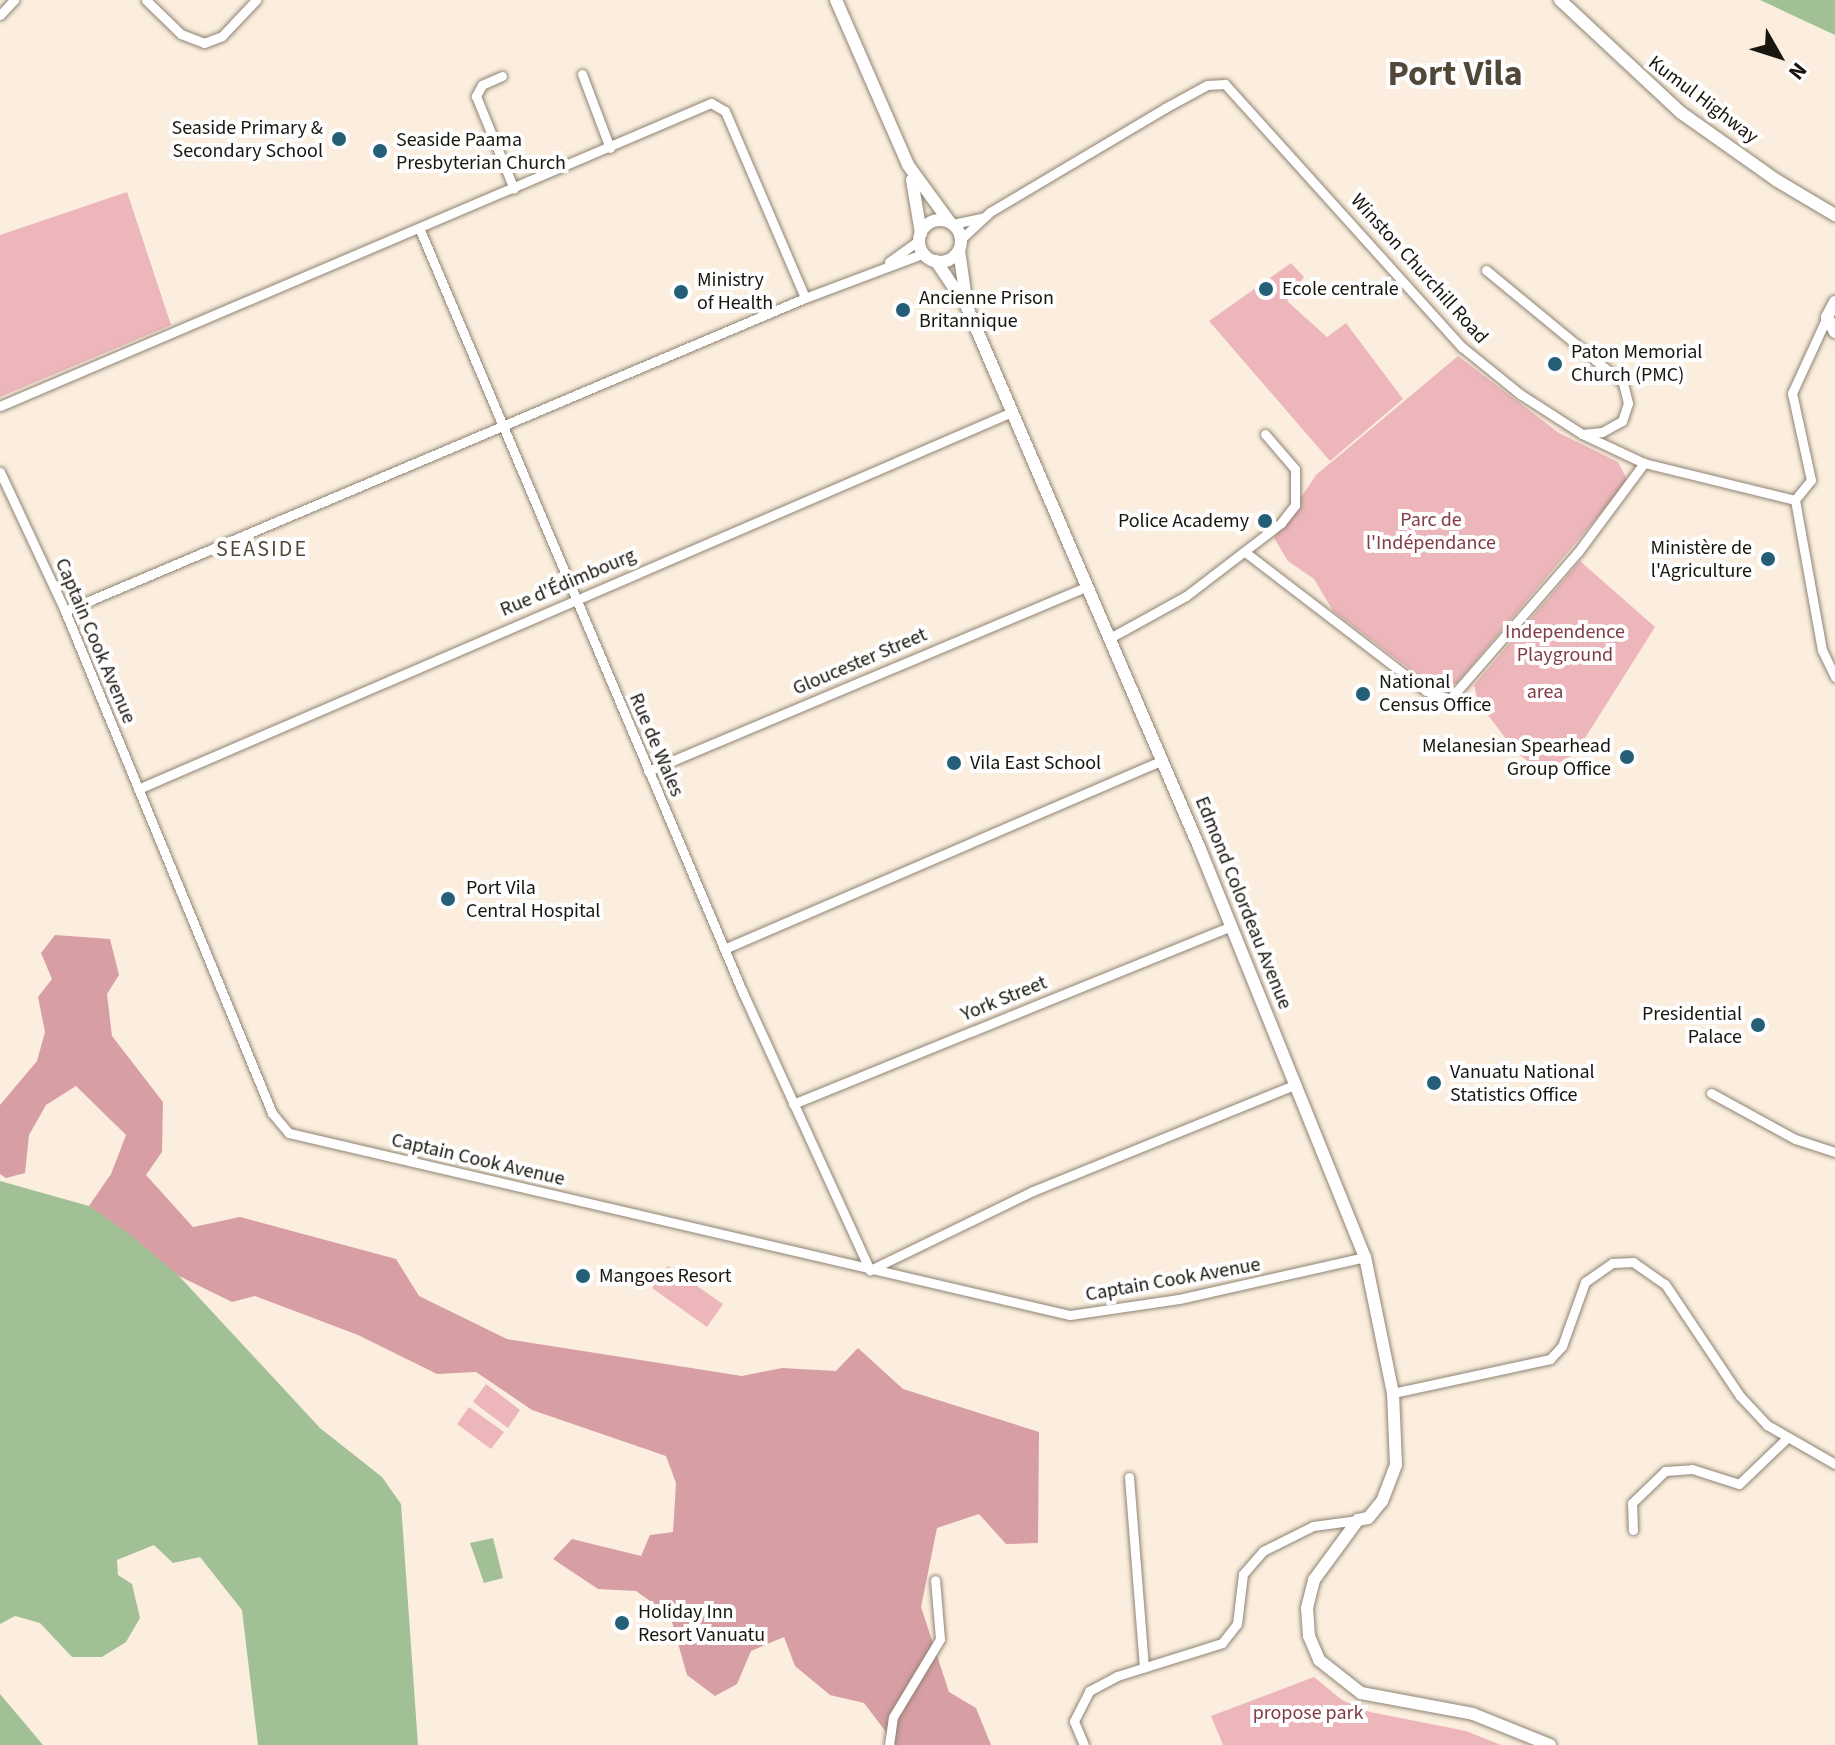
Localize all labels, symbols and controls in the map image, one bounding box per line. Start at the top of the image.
north arrow [1739,16,1819,96]
street label: Kumul Highway [1643,51,1763,149]
district label: Port Vila [1387,52,1523,96]
text: N [1781,55,1815,87]
place label: Seaside Primary & Secondary School [171,116,323,163]
place label: Seaside Paama Presbyterian Church [396,128,566,175]
marker: Seaside Primary & Secondary School [330,130,348,148]
marker: Seaside Paama Presbyterian Church [371,142,389,160]
street label: Winston Churchill Road [1345,189,1493,349]
place label: Ministry of Health [697,268,773,315]
place label: Ecole centrale [1282,277,1399,301]
marker: Ecole centrale [1257,280,1275,298]
marker: Ministry of Health [672,283,690,301]
place label: Ancienne Prison Britannique [919,286,1054,333]
marker: Ancienne Prison Britannique [894,301,912,319]
place label: Paton Memorial Church (PMC) [1571,340,1702,387]
marker: Paton Memorial Church (PMC) [1546,355,1564,373]
place label: Police Academy [1118,509,1249,533]
park label: Parc de l'Indépendance [1366,509,1496,556]
marker: Police Academy [1256,512,1274,530]
place label: Ministère de l'Agriculture [1651,536,1752,583]
district label: SEASIDE [216,537,308,563]
street label: Rue d'Édimbourg [497,544,639,622]
marker: Ministère de l'Agriculture [1759,550,1777,568]
street label: Captain Cook Avenue [49,555,141,727]
park label: Independence Playground [1505,620,1625,667]
street label: Gloucester Street [789,623,931,701]
place label: National Census Office [1379,670,1491,717]
park label: area [1527,680,1563,704]
marker: National Census Office [1354,685,1372,703]
street label: Rue de Wales [623,690,689,800]
place label: Melanesian Spearhead Group Office [1422,734,1611,781]
marker: Melanesian Spearhead Group Office [1618,748,1636,766]
place label: Vila East School [970,751,1101,775]
marker: Vila East School [945,754,963,772]
street label: Edmond Colordeau Avenue [1189,793,1297,1013]
place label: Port Vila Central Hospital [466,876,600,923]
marker: Port Vila Central Hospital [437,888,459,910]
street label: York Street [958,971,1050,1027]
place label: Presidential Palace [1642,1002,1742,1049]
marker: Presidential Palace [1749,1016,1767,1034]
place label: Vanuatu National Statistics Office [1450,1060,1595,1107]
marker: Vanuatu National Statistics Office [1425,1074,1443,1092]
street label: Captain Cook Avenue [389,1128,567,1192]
street label: Captain Cook Avenue [1084,1253,1262,1307]
place label: Mangoes Resort [599,1264,732,1288]
marker: Mangoes Resort [574,1267,592,1285]
place label: Holiday Inn Resort Vanuatu [638,1600,765,1647]
marker: Holiday Inn Resort Vanuatu [613,1614,631,1632]
park label: propose park [1253,1701,1363,1725]

